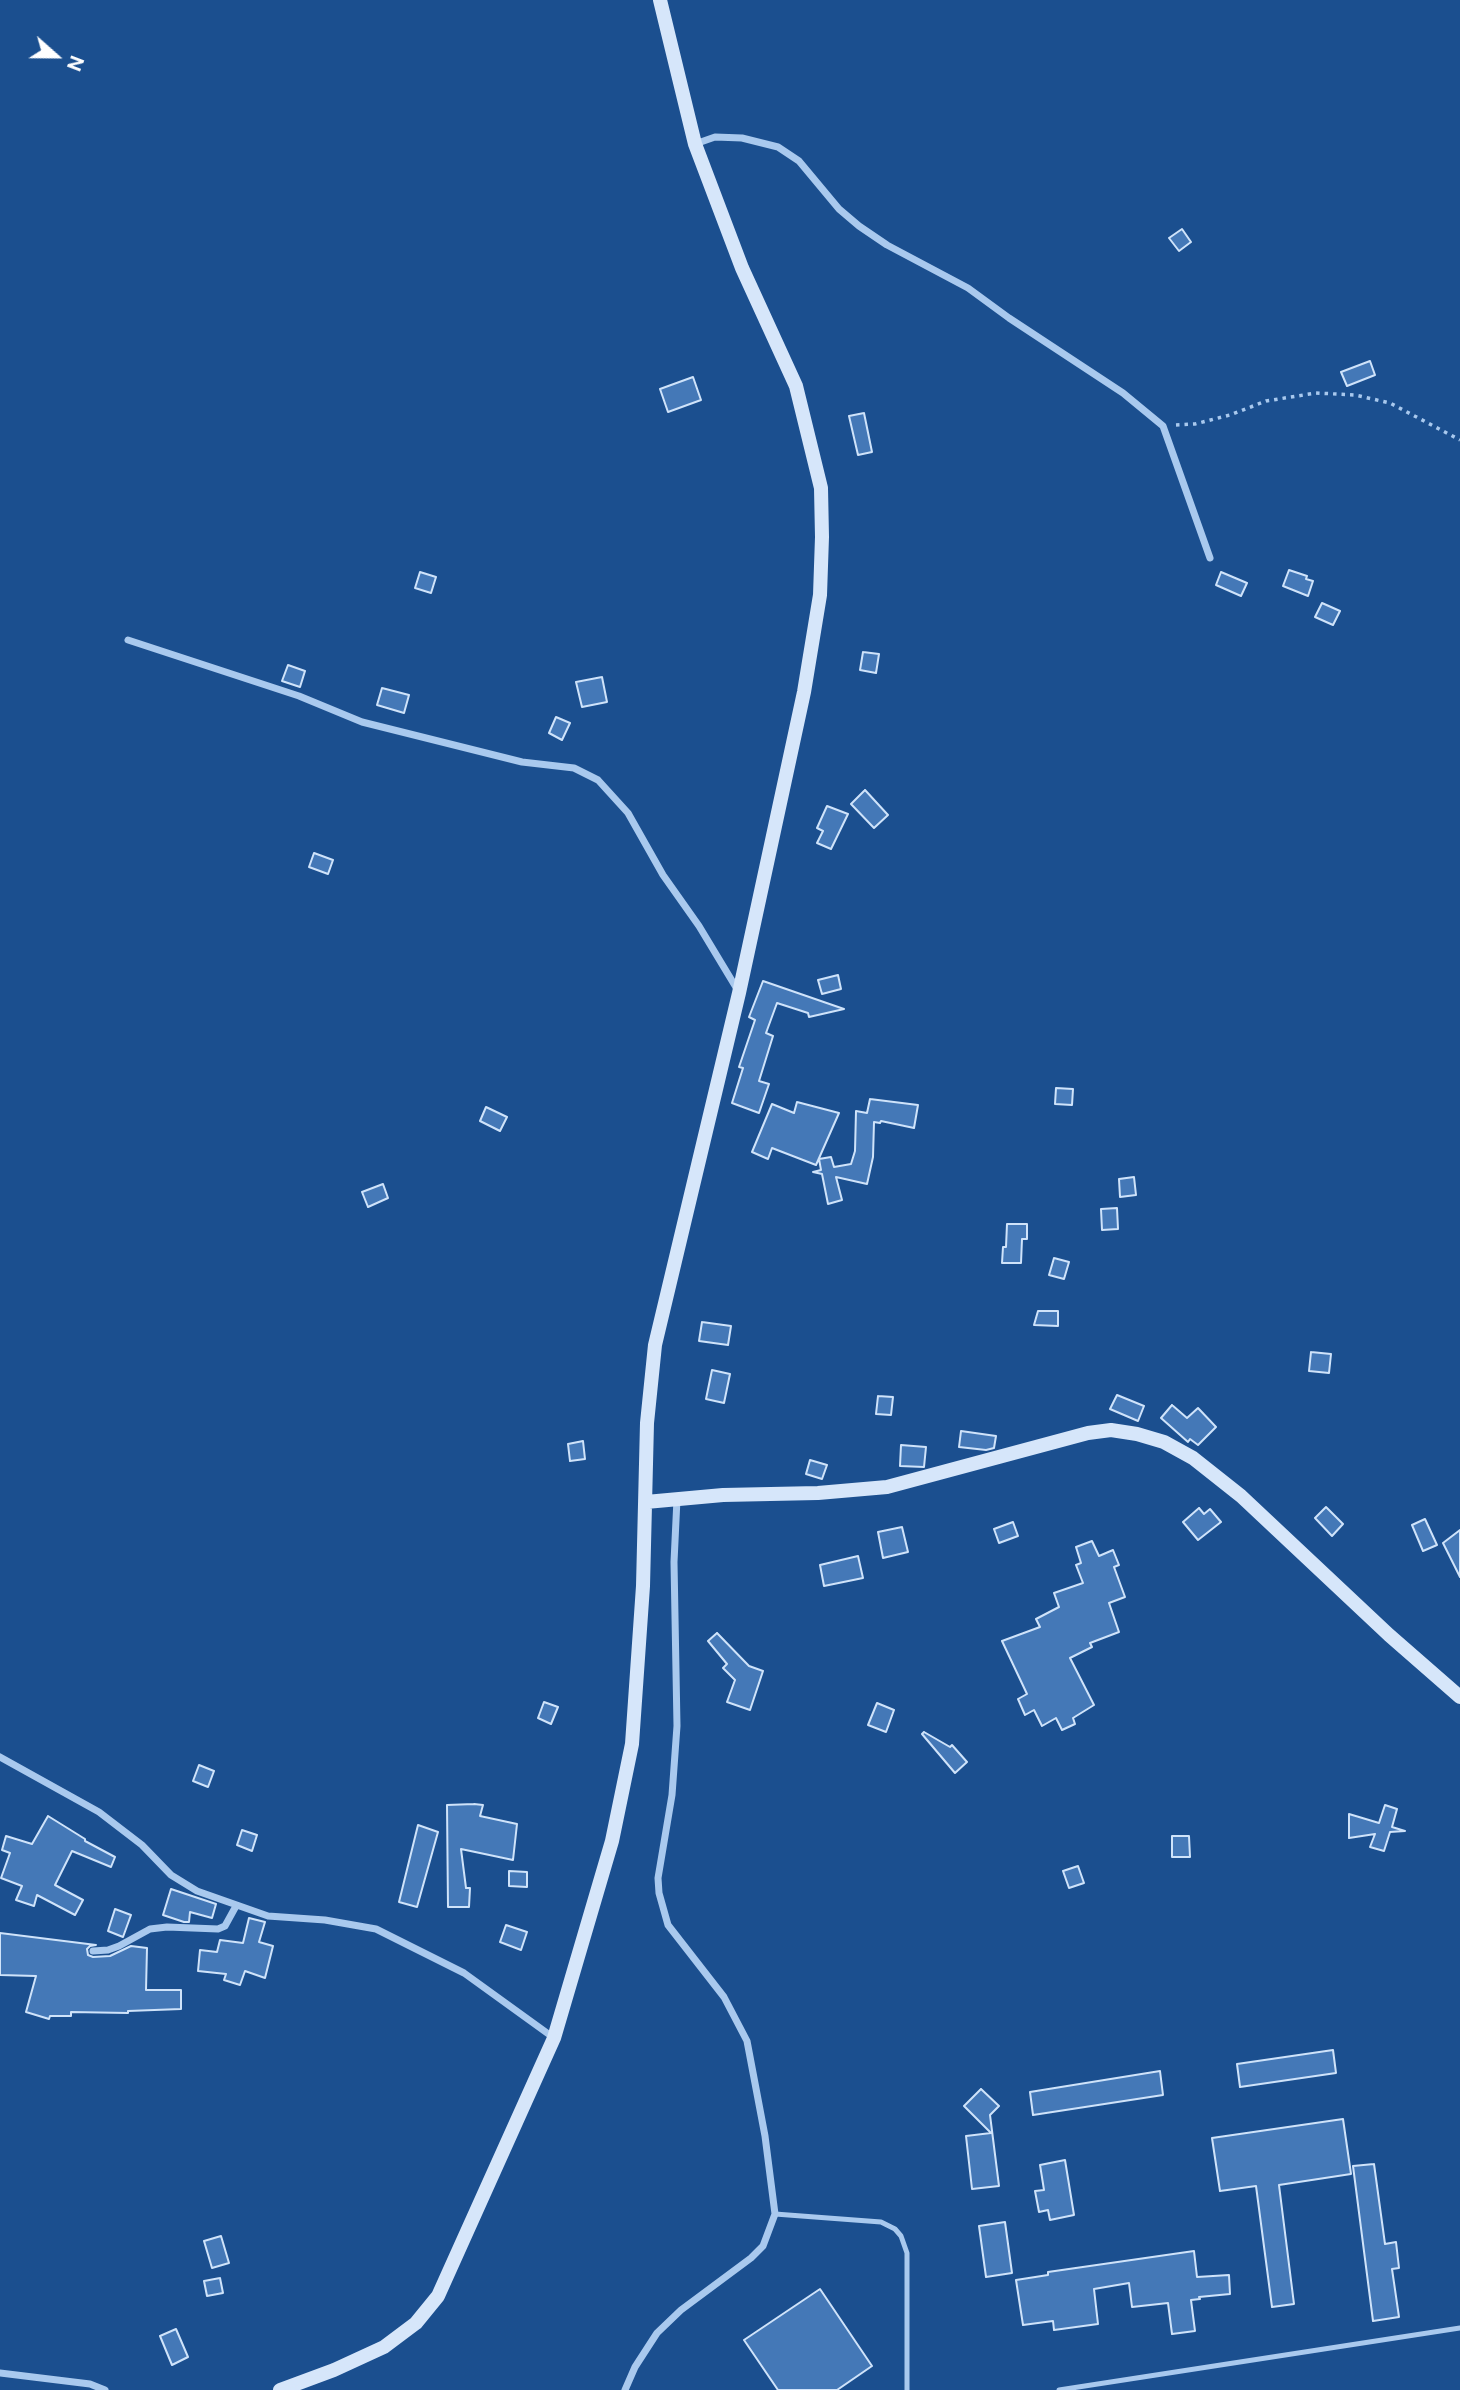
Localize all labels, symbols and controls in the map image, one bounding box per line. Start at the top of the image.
north arrow [21,21,91,91]
text: N [63,53,89,74]

